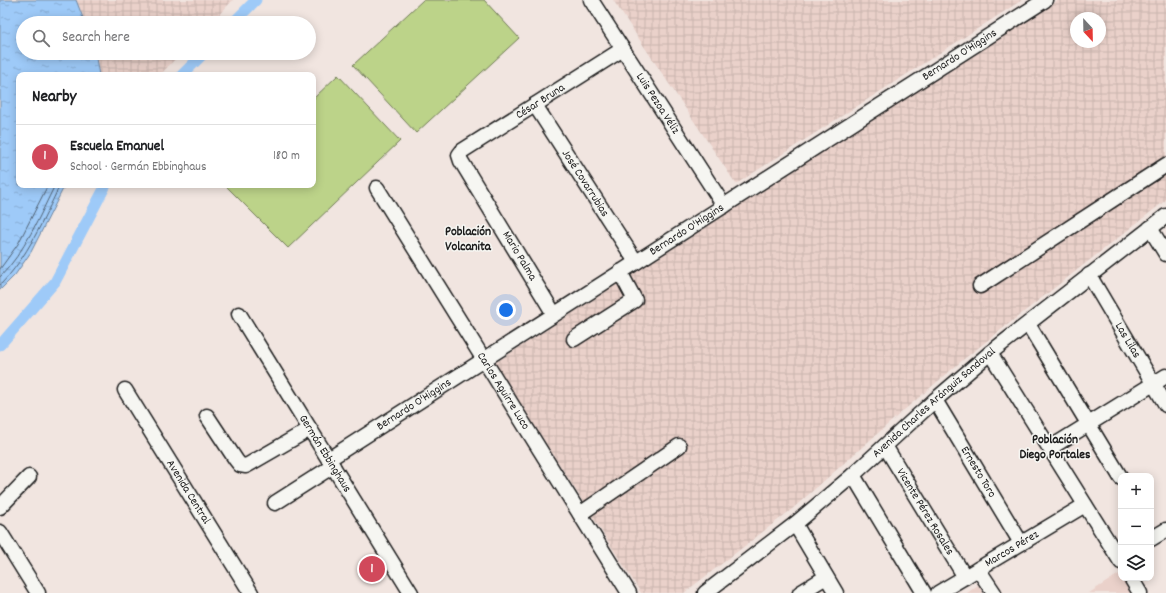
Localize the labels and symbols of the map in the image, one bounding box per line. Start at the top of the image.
north arrow [1070,12,1106,48]
street label: Bernardo O'Higgins [919,24,1000,85]
street label: Luis Pezoa Véliz [632,69,684,138]
street label: César Bruna [512,79,569,123]
street label: José Covarrubias [557,146,613,220]
street label: Bernardo O'Higgins [646,199,727,260]
district label: Población Volcanita [445,223,492,257]
street label: Mario Palma [497,228,541,284]
your location [496,300,516,320]
street label: Las Lilas [1110,319,1145,362]
street label: Avenida Charles Aránguiz Sandoval [869,343,999,462]
street label: Carlos Aguirre Luco [473,349,534,433]
street label: Bernardo O'Higgins [373,374,455,435]
street label: Germán Ebbinghaus [295,411,356,496]
district label: Población Diego Portales [1020,431,1091,465]
street label: Ernesto Toro [956,443,1000,501]
street label: Avenida Central [162,457,215,527]
street label: Vicente Pérez Rosales [892,465,958,558]
street label: Marcos Pérez [982,526,1042,572]
pin: 1 [359,554,385,584]

